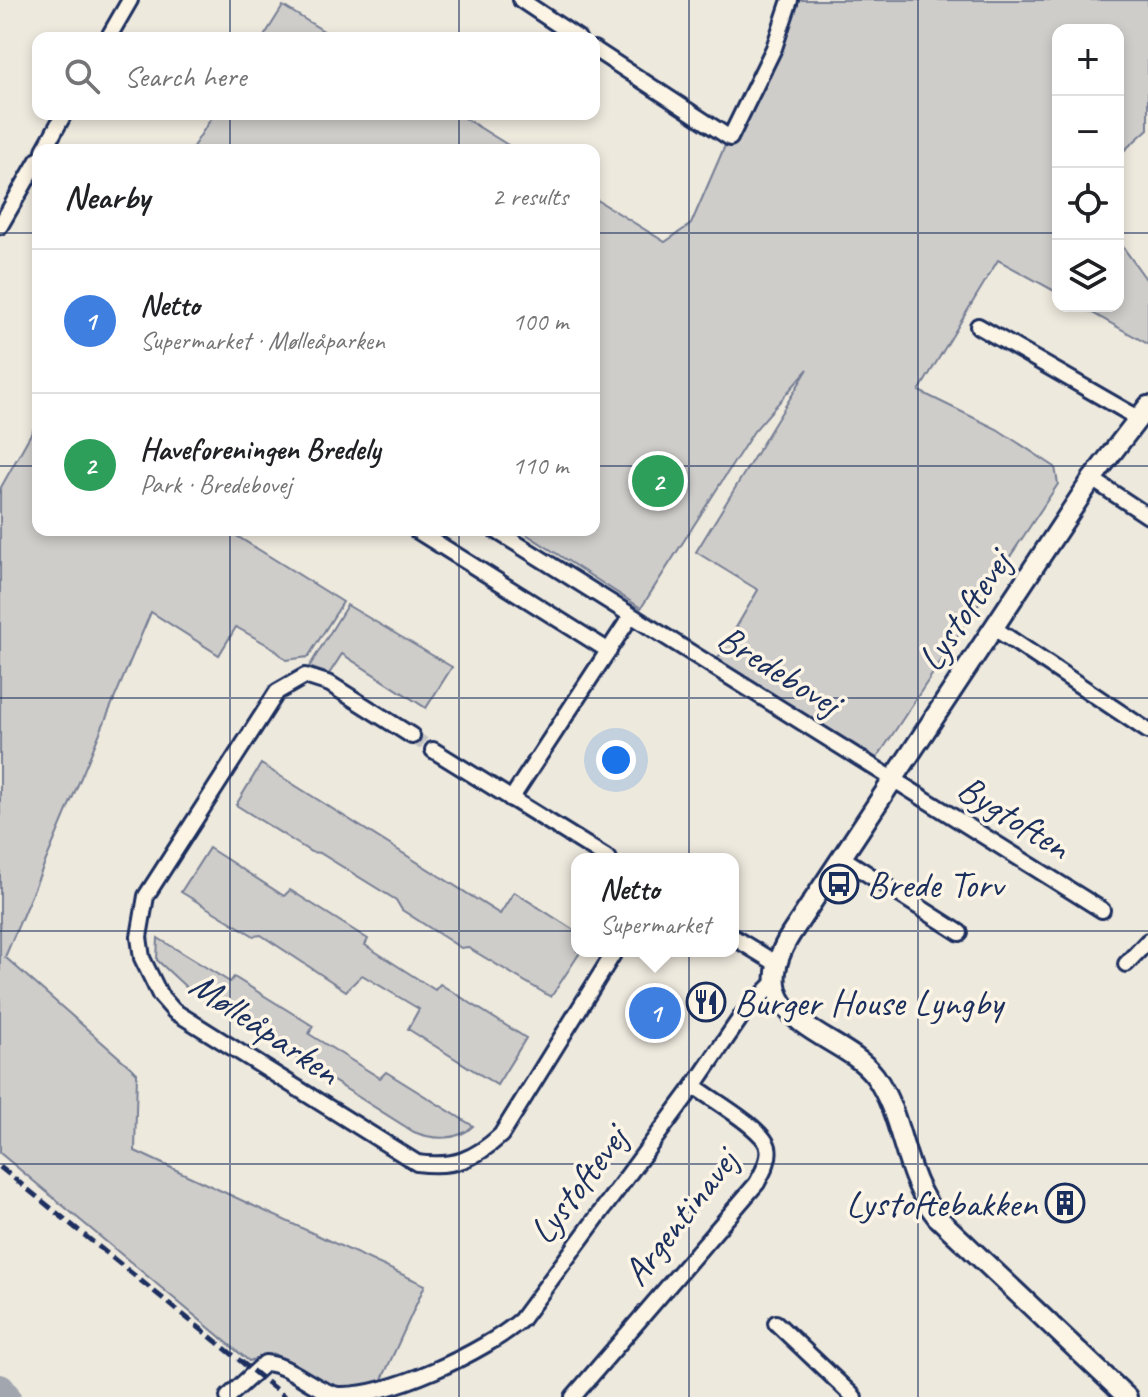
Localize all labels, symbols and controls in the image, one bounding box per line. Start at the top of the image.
map controls [1052,24,1124,312]
button: + [1052,24,1124,96]
search box [32,32,600,120]
icon: search [60,54,104,98]
text: Search here [124,57,246,95]
button: − [1052,96,1124,168]
button: locate [1052,168,1124,240]
text: Nearby [64,175,150,218]
text: 2 results [492,180,568,213]
button: layers [1052,240,1124,312]
text: Netto [140,286,200,324]
text: 1 [84,305,96,338]
text: 100 m [512,305,568,338]
text: Supermarket · Mølleåparken [140,324,385,357]
text: Haveforeningen Bredely [140,430,380,468]
text: 2 [84,449,96,482]
text: 110 m [512,449,568,482]
pin: 2 [632,451,684,511]
text: Park · Bredebovej [140,468,292,501]
street label: Lystoftevej [907,538,1024,680]
street label: Bredebovej [709,614,853,729]
your location [596,740,636,780]
street label: Bygtoften [949,764,1081,871]
popup [571,853,739,957]
place label: Brede Torv [867,861,1006,908]
bus stop icon: Brede Torv [818,863,860,905]
text: Netto [600,870,659,908]
text: Supermarket [600,908,710,941]
street label: Mølleåparken [181,961,350,1096]
place label: Burger House Lyngby [734,979,1006,1026]
restaurant icon: Burger House Lyngby [685,981,727,1023]
pin: 1 [629,983,681,1043]
street label: Lystoftevej [519,1113,640,1253]
street label: Argentinavej [612,1136,750,1295]
place label: Lystoftebakken [846,1180,1039,1227]
building icon: Lystoftebakken [1044,1182,1086,1224]

